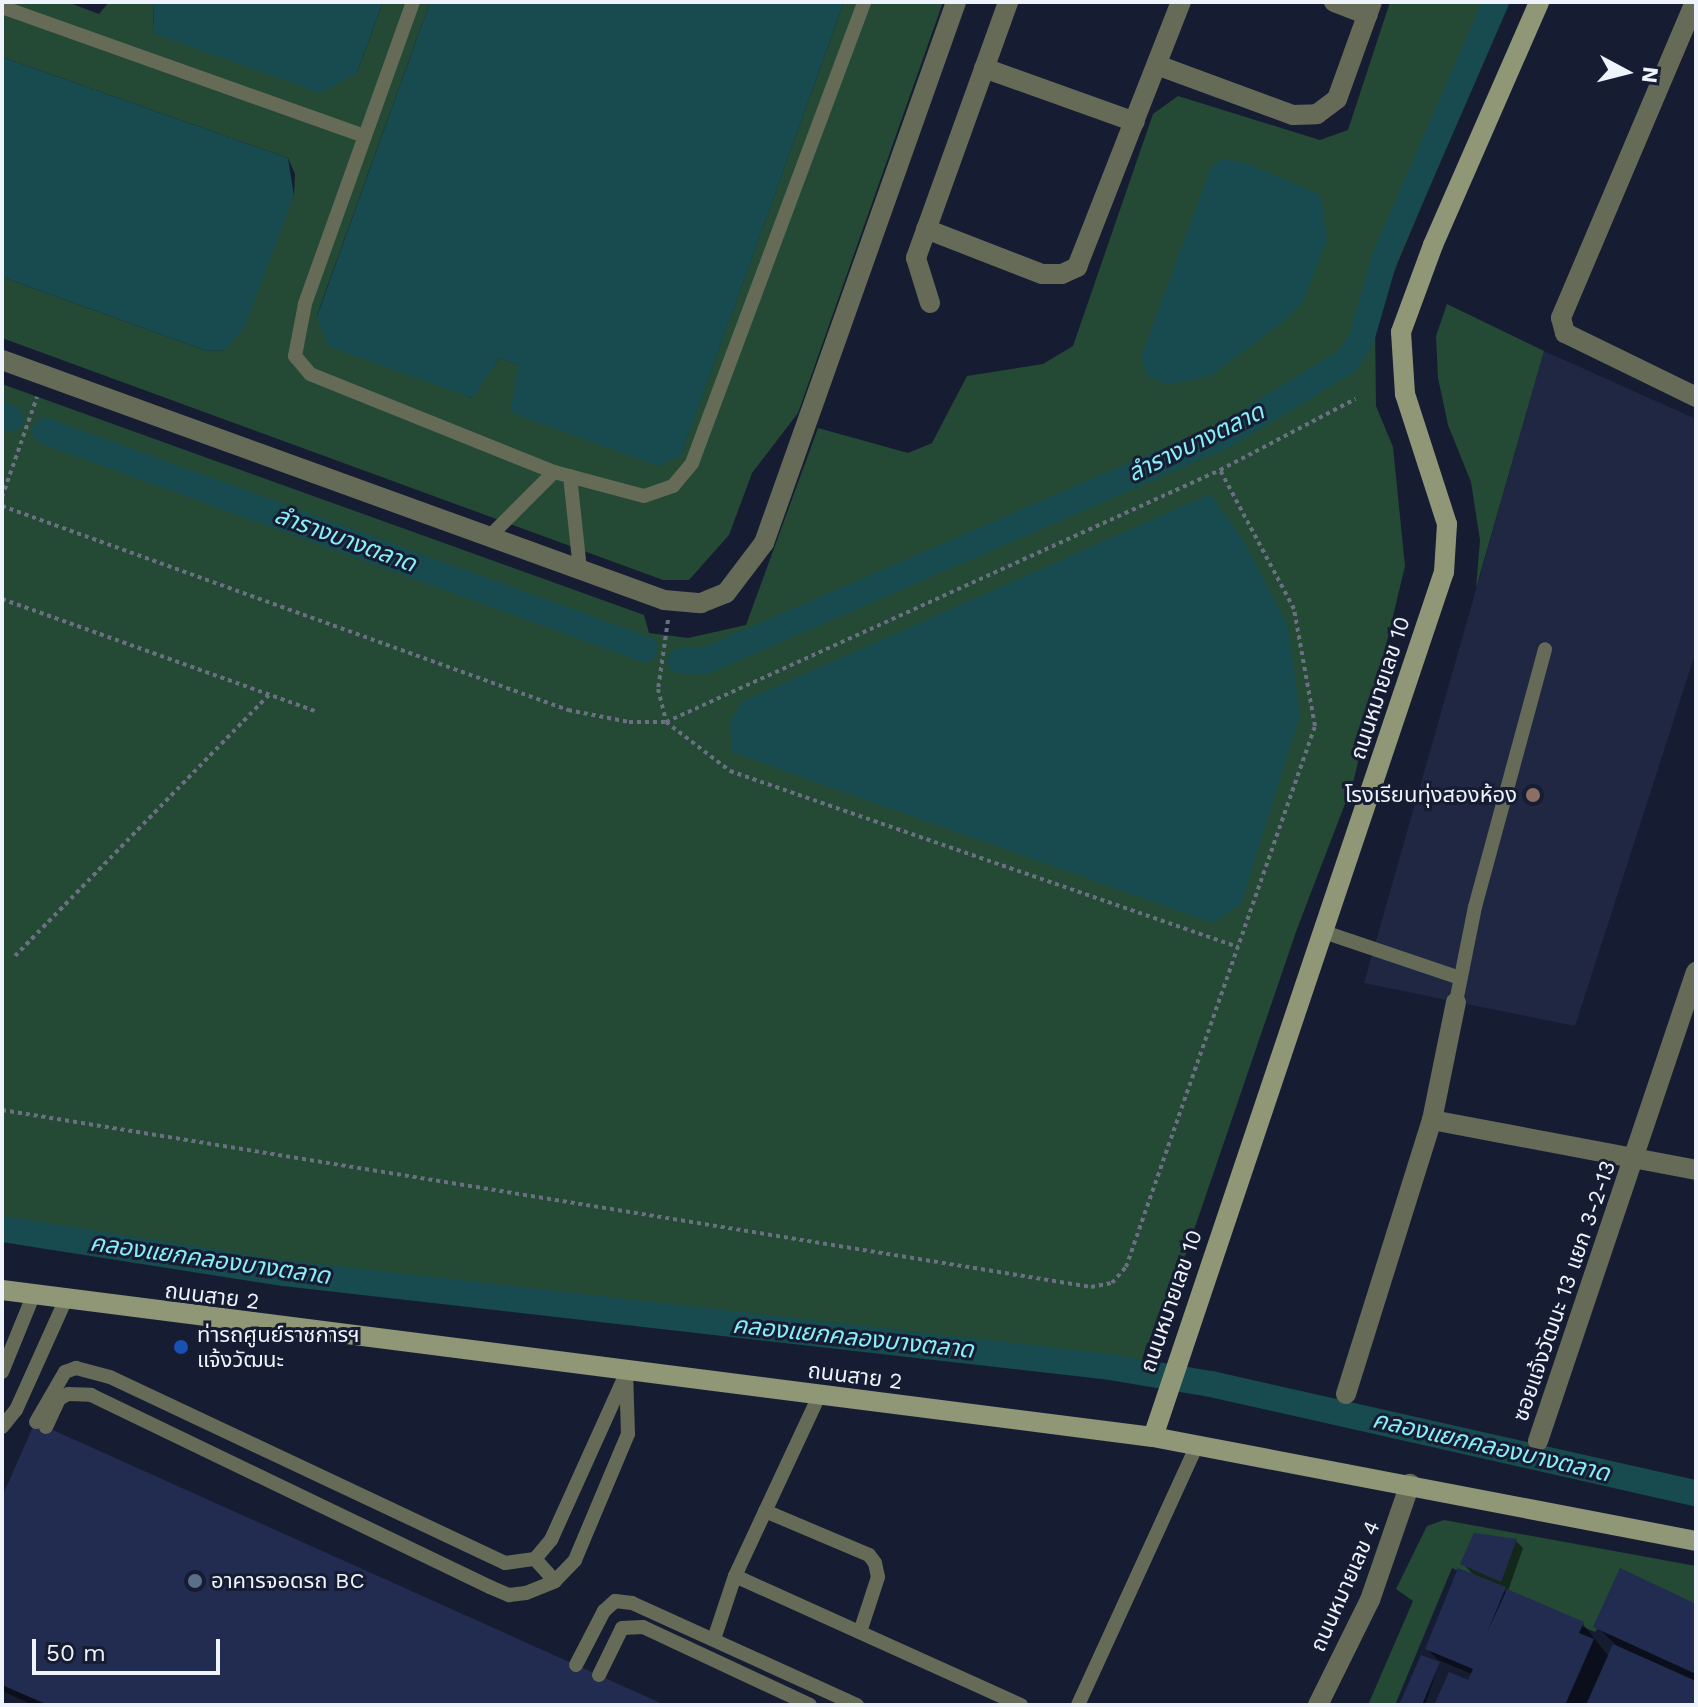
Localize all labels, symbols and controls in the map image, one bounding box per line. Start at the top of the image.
north arrow [1586,32,1666,112]
text: N [1637,65,1664,85]
water label: ลำรางบางตลาด [1123,398,1269,488]
water label: ลำรางบางตลาด [270,501,420,579]
street label: ถนนหมายเลข 10 [1344,613,1416,763]
place label: โรงเรียนทุ่งสองห้อง [1345,782,1517,808]
marker: โรงเรียนทุ่งสองห้อง [1524,786,1542,804]
street label: ซอยแจ้งวัฒนะ 13 แยก 3-2-13 [1507,1157,1621,1425]
street label: ถนนหมายเลข 10 [1134,1226,1208,1376]
water label: คลองแยกคลองบางตลาด [88,1229,332,1291]
street label: ถนนสาย 2 [163,1277,261,1315]
water label: คลองแยกคลองบางตลาด [731,1311,975,1365]
place label: ท่ารถศูนย์ราชการฯ แจ้งวัฒนะ [197,1321,360,1372]
marker: ท่ารถศูนย์ราชการฯ แจ้งวัฒนะ [172,1338,190,1356]
street label: ถนนสาย 2 [806,1357,904,1395]
water label: คลองแยกคลองบางตลาด [1370,1406,1612,1488]
street label: ถนนหมายเลข 4 [1304,1516,1386,1656]
place label: อาคารจอดรถ BC [211,1568,365,1594]
marker: อาคารจอดรถ BC [186,1572,204,1590]
scale bar [36,1623,224,1673]
text: 50 m [46,1639,106,1667]

